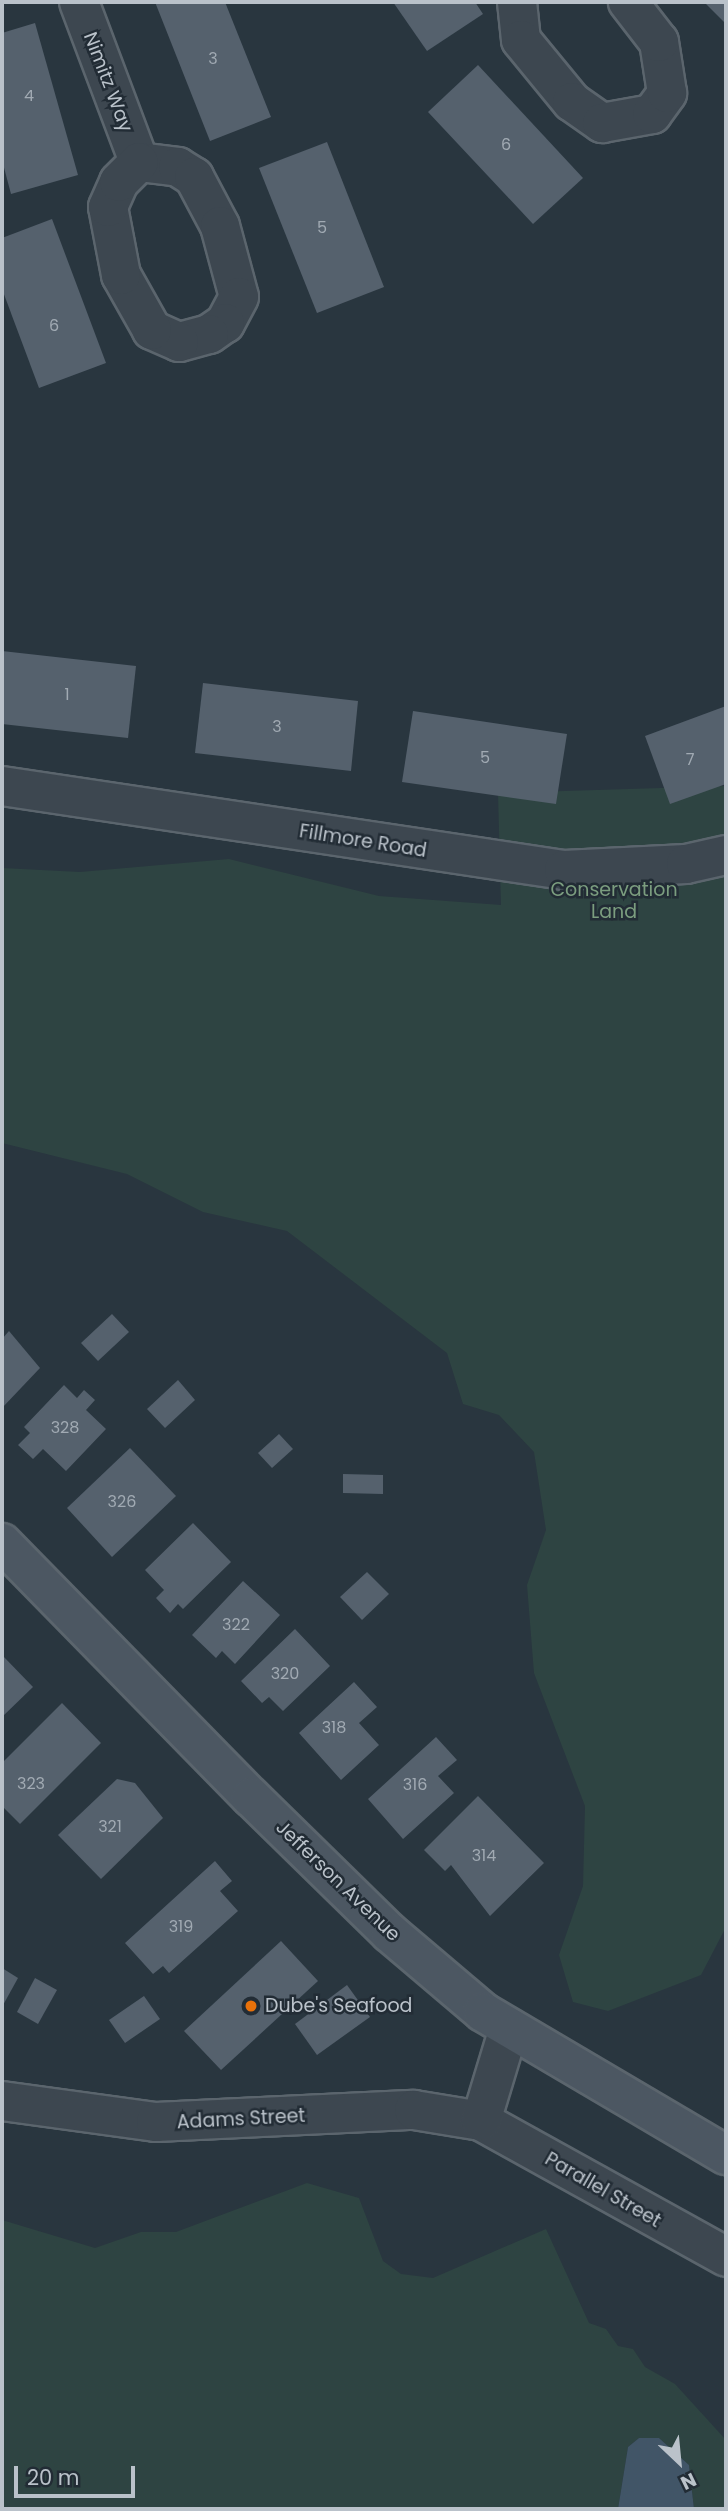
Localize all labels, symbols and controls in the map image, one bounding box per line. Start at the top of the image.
street label: Nimitz Way [79,29,137,135]
house number: 3 [208,49,218,69]
house number: 4 [24,86,34,106]
house number: 6 [501,135,511,155]
house number: 5 [317,218,327,238]
house number: 6 [49,316,59,336]
house number: 1 [64,685,70,705]
house number: 3 [272,717,282,737]
house number: 5 [480,748,490,768]
house number: 7 [686,750,694,770]
street label: Fillmore Road [298,820,428,862]
park label: Conservation Land [550,879,678,923]
house number: 328 [51,1418,79,1438]
house number: 326 [108,1492,136,1512]
house number: 322 [222,1615,250,1635]
house number: 320 [271,1664,299,1684]
house number: 318 [322,1718,346,1738]
house number: 323 [17,1774,45,1794]
house number: 316 [403,1775,427,1795]
street label: Jefferson Avenue [271,1816,405,1946]
house number: 321 [98,1817,122,1837]
house number: 314 [472,1846,496,1866]
house number: 319 [169,1917,193,1937]
place label: Dube's Seafood [265,1995,412,2017]
marker: Dube's Seafood [243,1998,259,2014]
street label: Adams Street [176,2104,306,2134]
street label: Parallel Street [541,2148,665,2232]
north arrow [644,2427,714,2497]
scale bar [18,2452,138,2496]
text: 20 m [27,2463,80,2492]
text: N [676,2466,701,2497]

